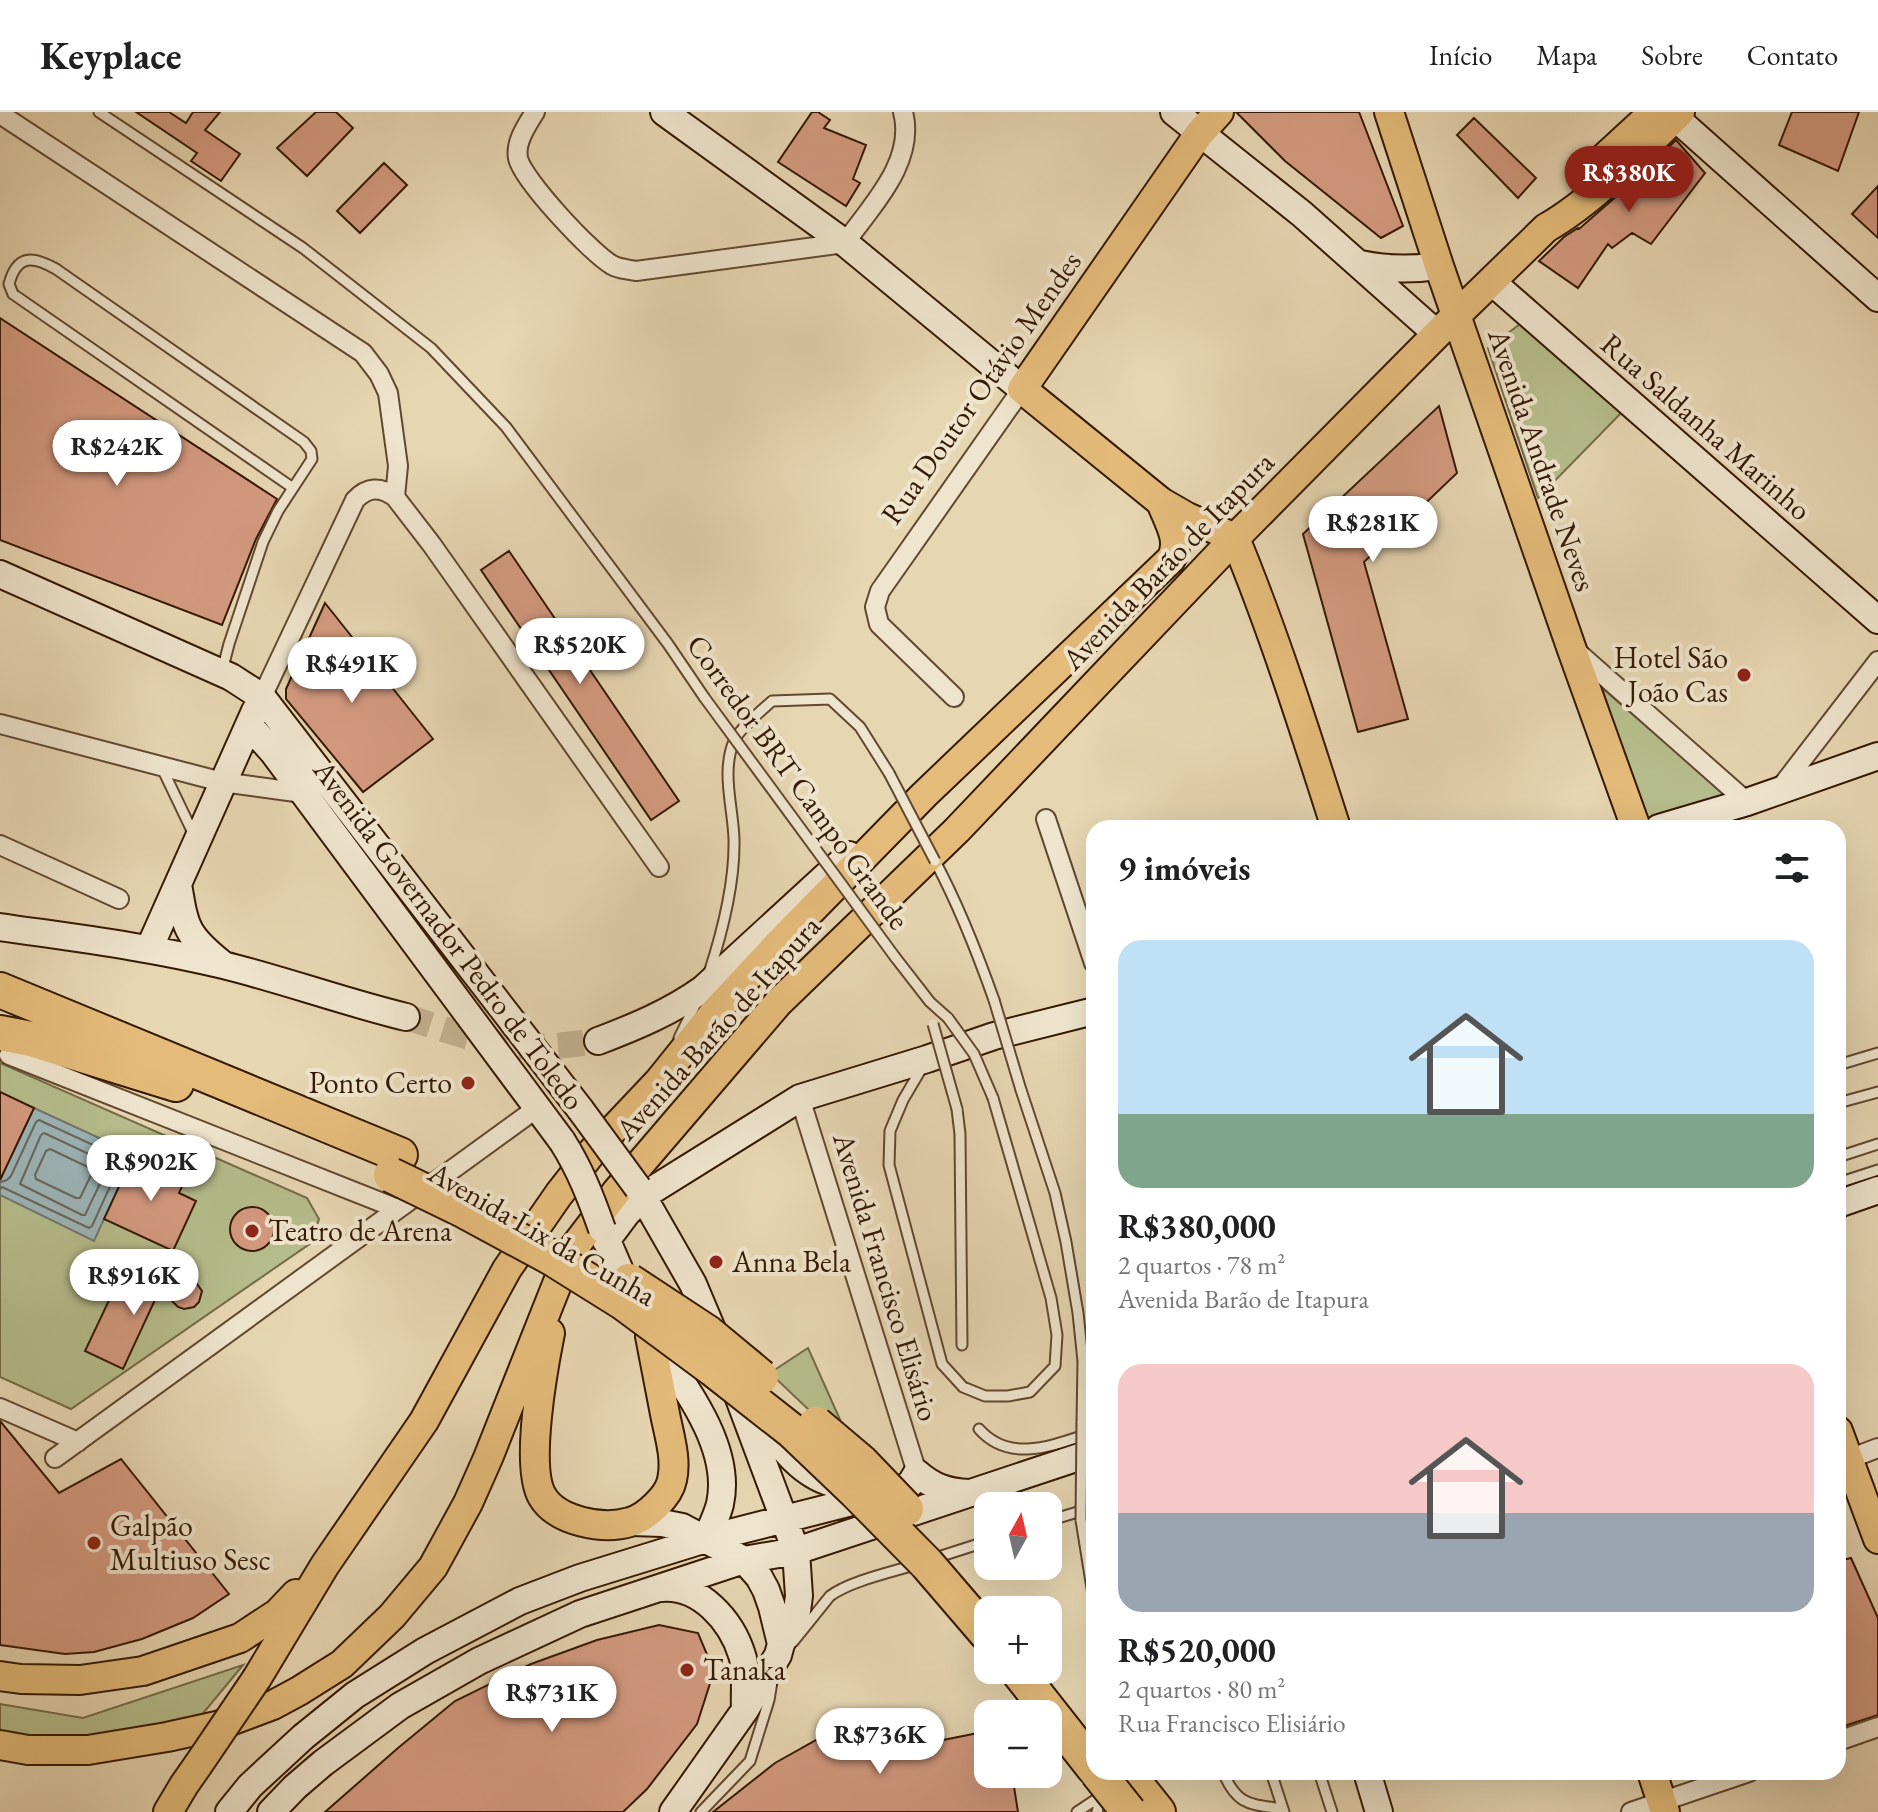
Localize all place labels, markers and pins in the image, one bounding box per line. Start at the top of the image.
pin: R$380K [1564,146,1694,214]
pin: R$242K [52,420,182,488]
pin: R$281K [1308,496,1438,564]
pin: R$520K [515,618,645,686]
pin: R$491K [287,637,417,705]
place label: Hotel São João Cas [1614,638,1728,711]
marker: Hotel São João Cas [1735,666,1753,684]
place label: Ponto Certo [309,1063,452,1102]
marker: Ponto Certo [459,1074,477,1092]
pin: R$902K [86,1135,216,1203]
place label: Teatro de Arena [268,1211,452,1250]
marker: Teatro de Arena [243,1222,261,1240]
place label: Anna Bela [731,1242,851,1281]
pin: R$916K [69,1249,199,1317]
marker: Anna Bela [707,1253,725,1271]
place label: Galpão Multiuso Sesc [110,1506,271,1579]
marker: Galpão Multiuso Sesc [85,1534,103,1552]
place label: Tanaka [703,1650,786,1689]
marker: Tanaka [678,1661,696,1679]
pin: R$731K [487,1666,617,1734]
pin: R$736K [815,1708,945,1776]

